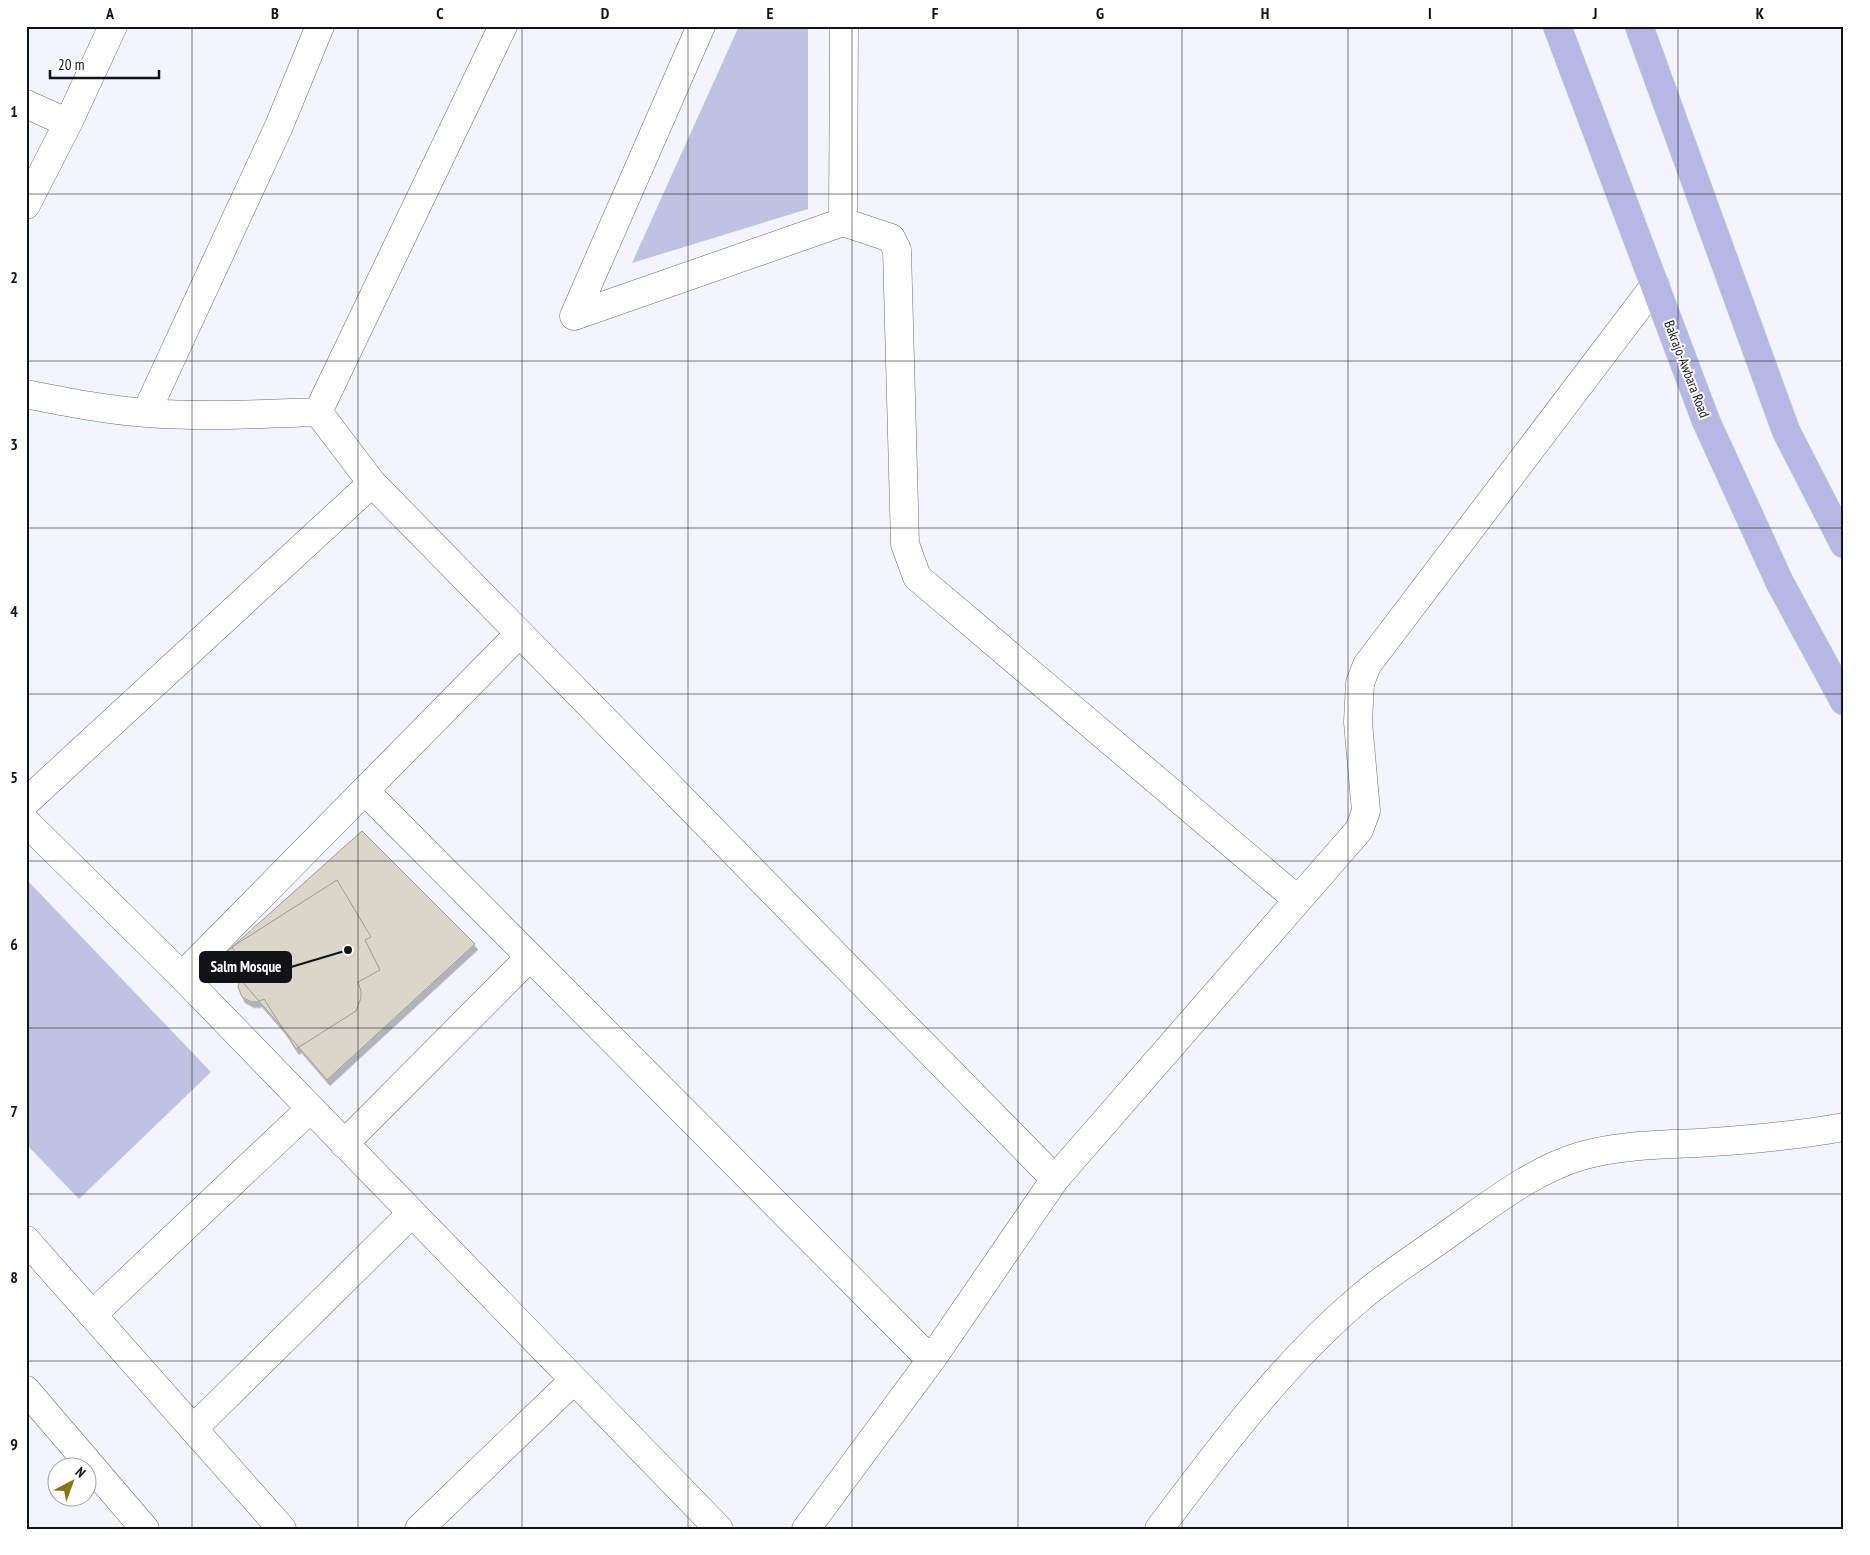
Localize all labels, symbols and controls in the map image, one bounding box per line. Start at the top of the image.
text: A [105,3,115,23]
text: B [271,3,279,23]
text: C [436,3,444,23]
text: D [601,3,610,23]
text: E [767,3,774,23]
text: F [932,3,939,23]
text: G [1096,3,1104,23]
text: H [1261,3,1269,23]
text: I [1428,3,1432,23]
text: J [1592,3,1597,23]
text: K [1756,3,1765,23]
scale bar [50,48,159,80]
text: 20 m [58,55,84,74]
text: 1 [10,101,18,121]
text: 2 [10,267,18,287]
street label: Bakrajo-Awbara Road [1660,318,1714,420]
text: 3 [10,434,18,454]
text: 4 [10,601,18,621]
text: 5 [10,767,18,787]
text: 6 [10,934,18,954]
callout: Salm Mosque [200,952,291,982]
text: Salm Mosque [210,957,282,976]
text: 7 [10,1101,18,1121]
text: 8 [10,1267,18,1287]
text: 9 [10,1434,18,1454]
north arrow [48,1458,98,1508]
text: N [72,1463,89,1481]

